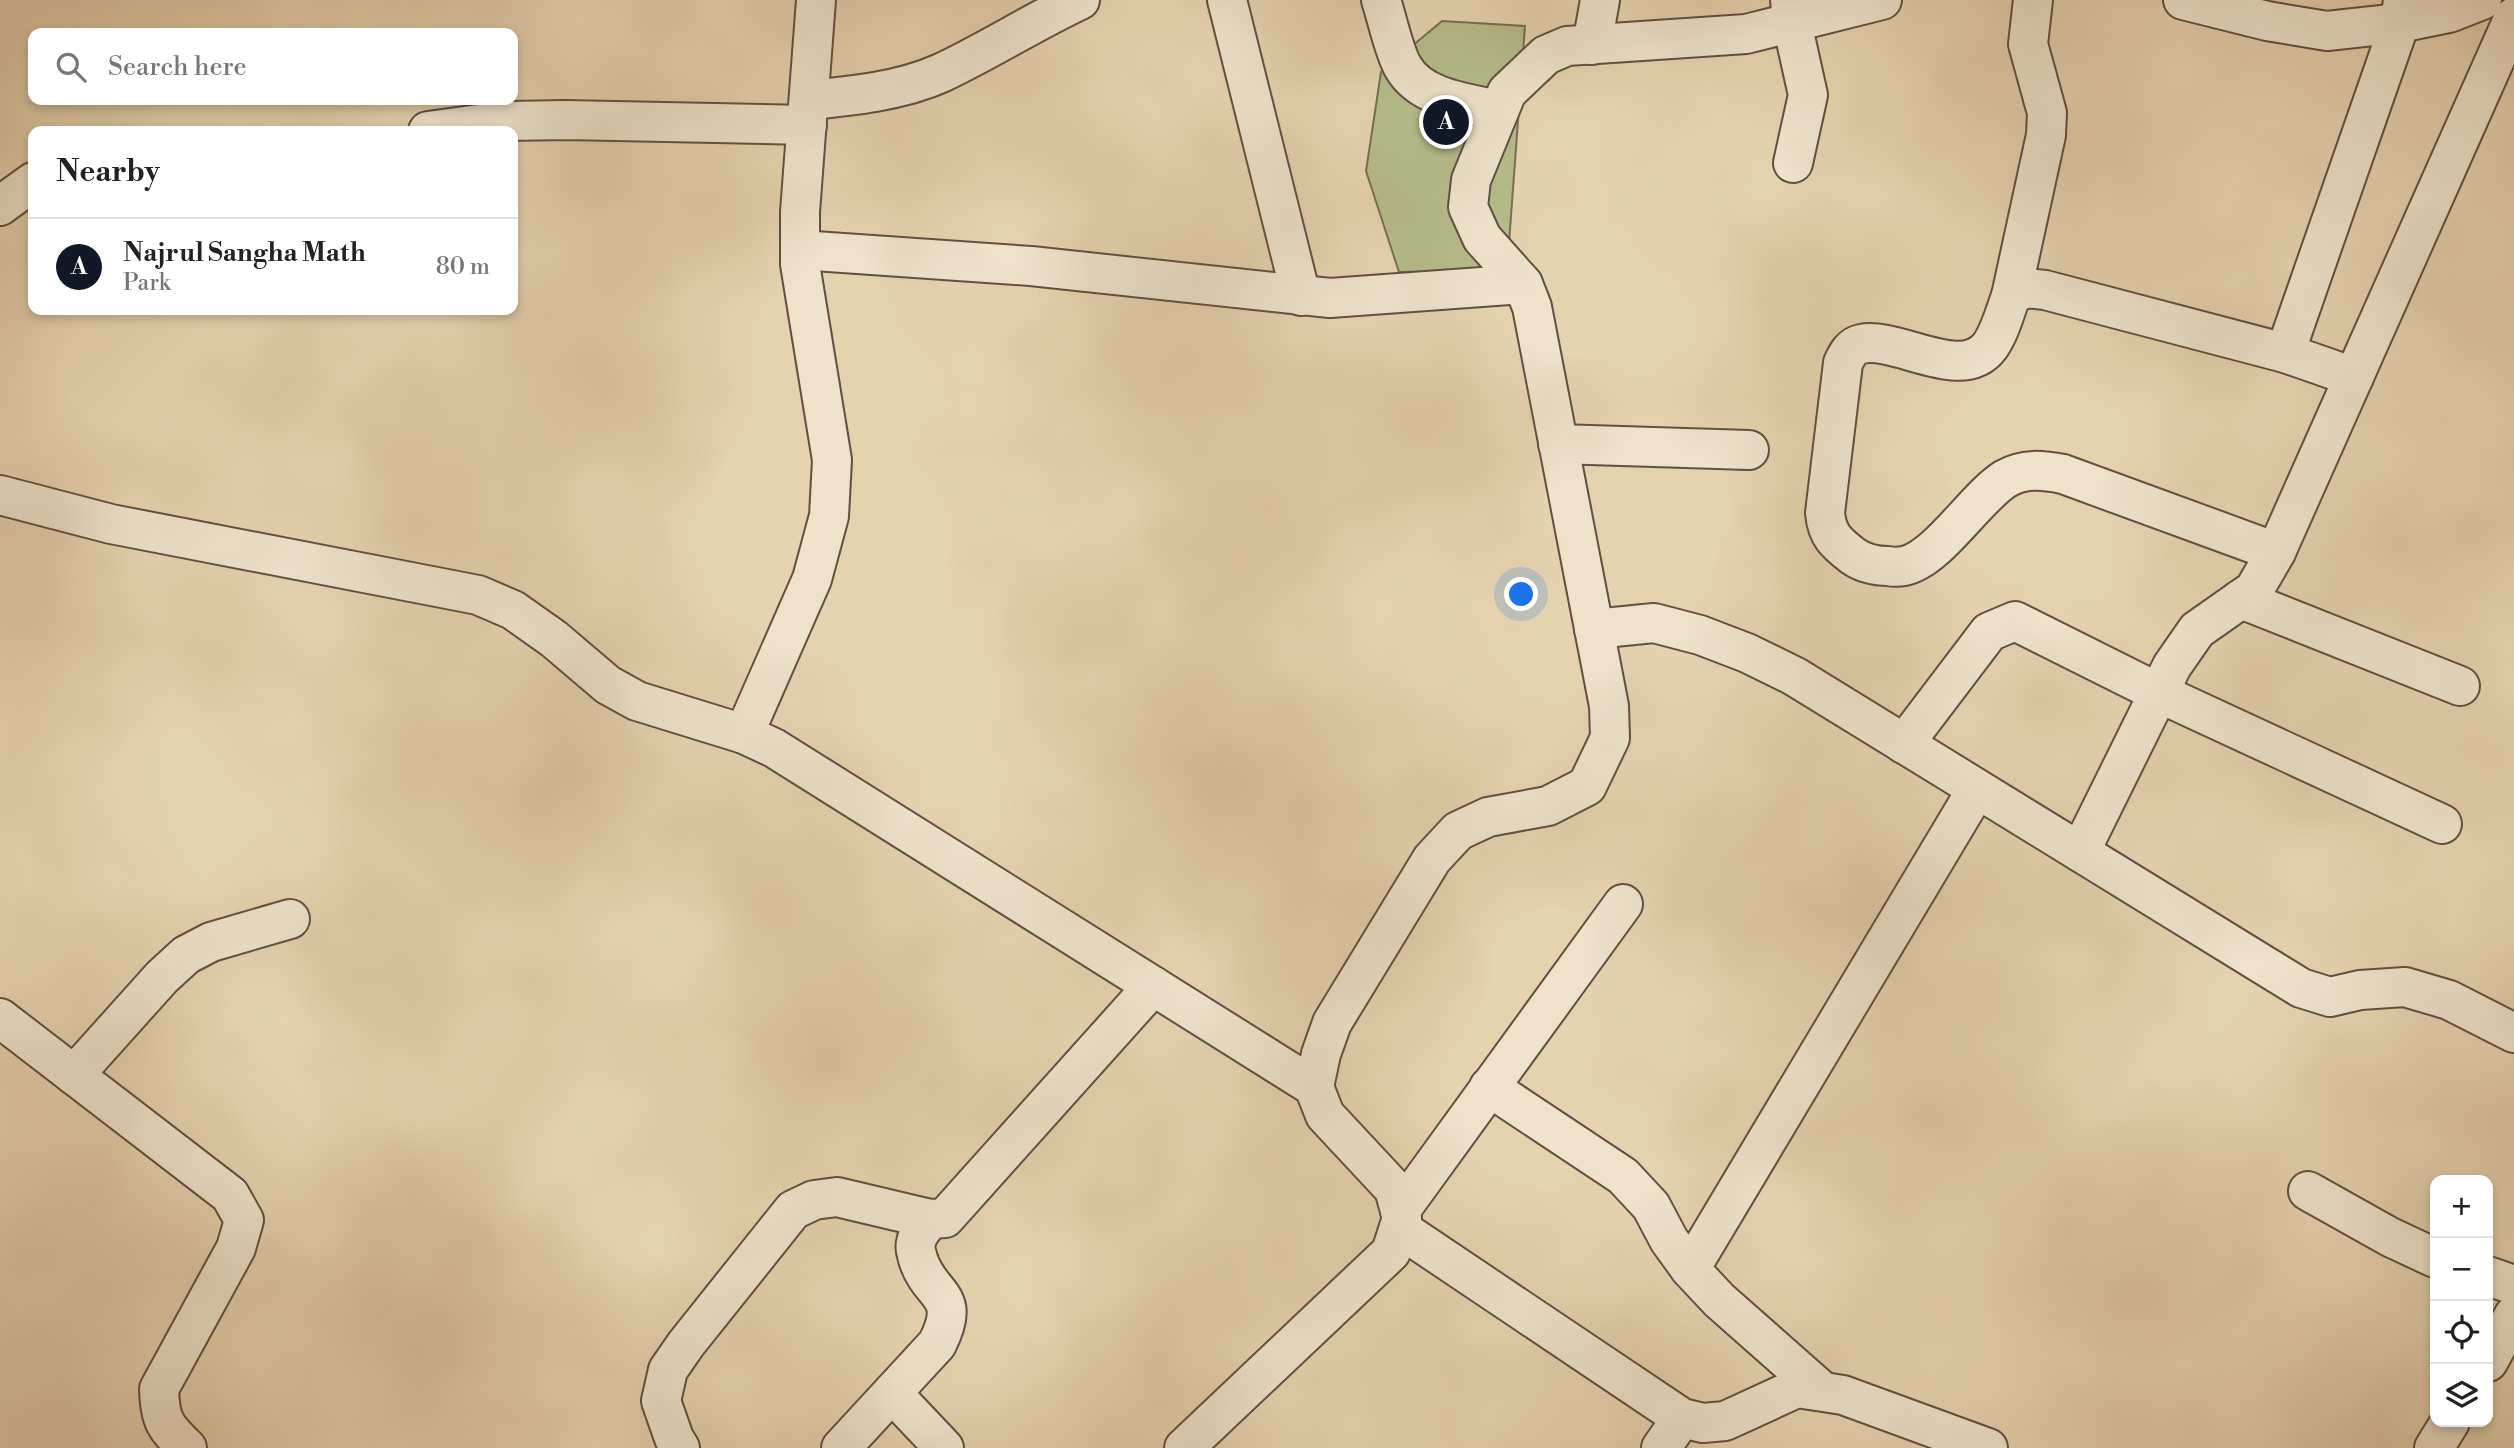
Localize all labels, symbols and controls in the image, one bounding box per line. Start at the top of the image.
search box [28,28,518,105]
icon: search [52,48,90,86]
text: Search here [108,51,247,83]
pin: A [1423,96,1469,148]
text: Nearby [56,153,160,191]
text: Najrul Sangha Math [123,237,366,269]
text: A [71,253,87,281]
text: 80 m [436,253,490,281]
text: Park [123,269,171,297]
your location [1504,577,1538,611]
map controls [2430,1175,2493,1427]
button: + [2430,1175,2493,1238]
button: − [2430,1238,2493,1301]
button: locate [2430,1301,2493,1364]
button: layers [2430,1364,2493,1427]

